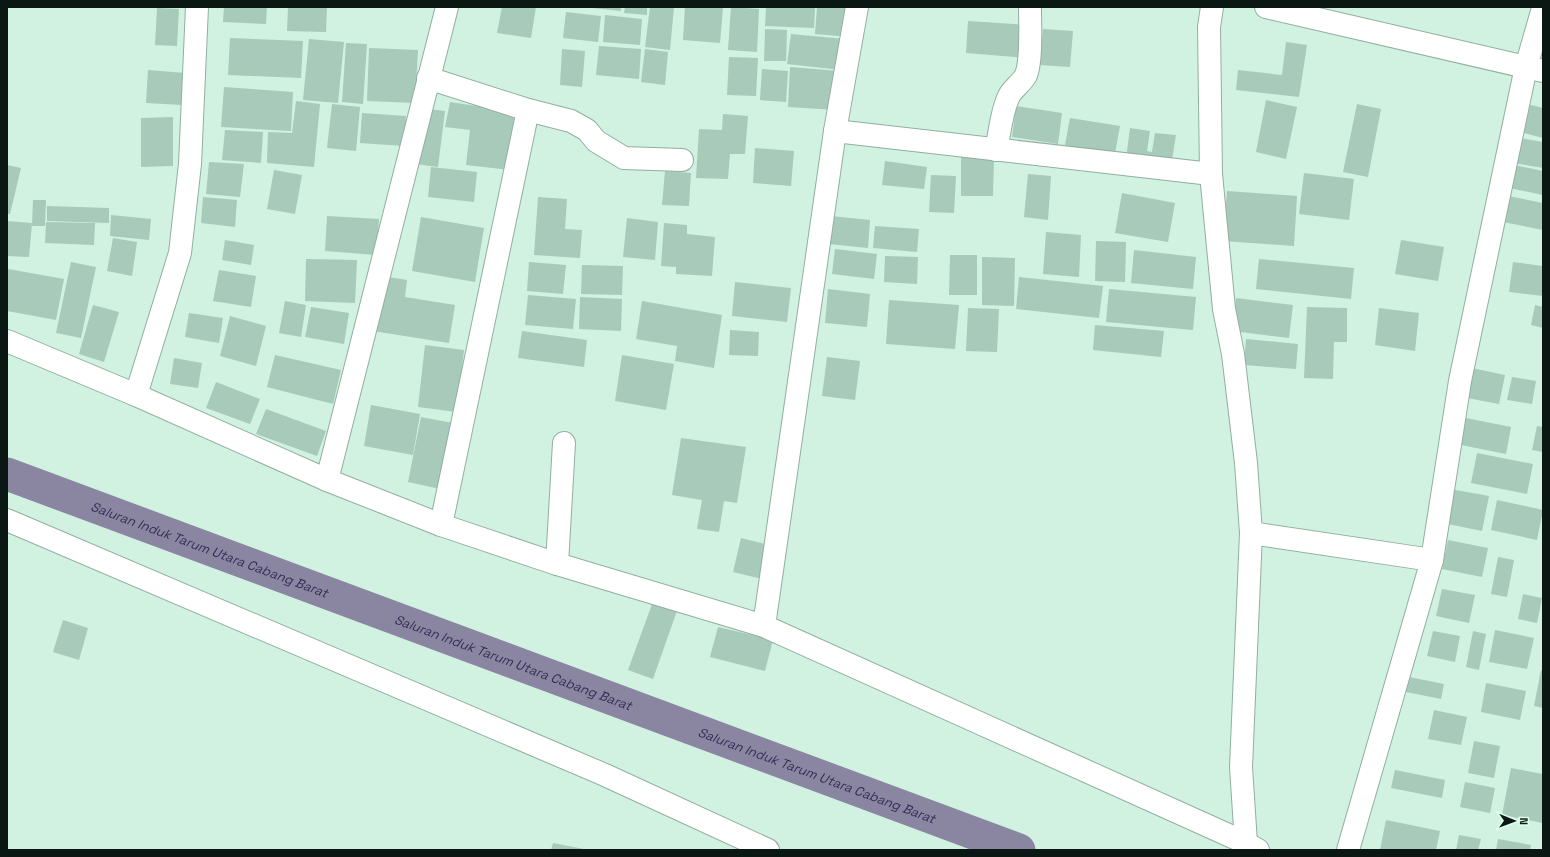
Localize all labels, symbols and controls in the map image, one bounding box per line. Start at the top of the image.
water label: Saluran Induk Tarum Utara Cabang Barat [88,498,331,602]
water label: Saluran Induk Tarum Utara Cabang Barat [392,611,635,715]
water label: Saluran Induk Tarum Utara Cabang Barat [696,724,939,828]
north arrow [1494,801,1534,841]
text: N [1517,817,1531,825]

